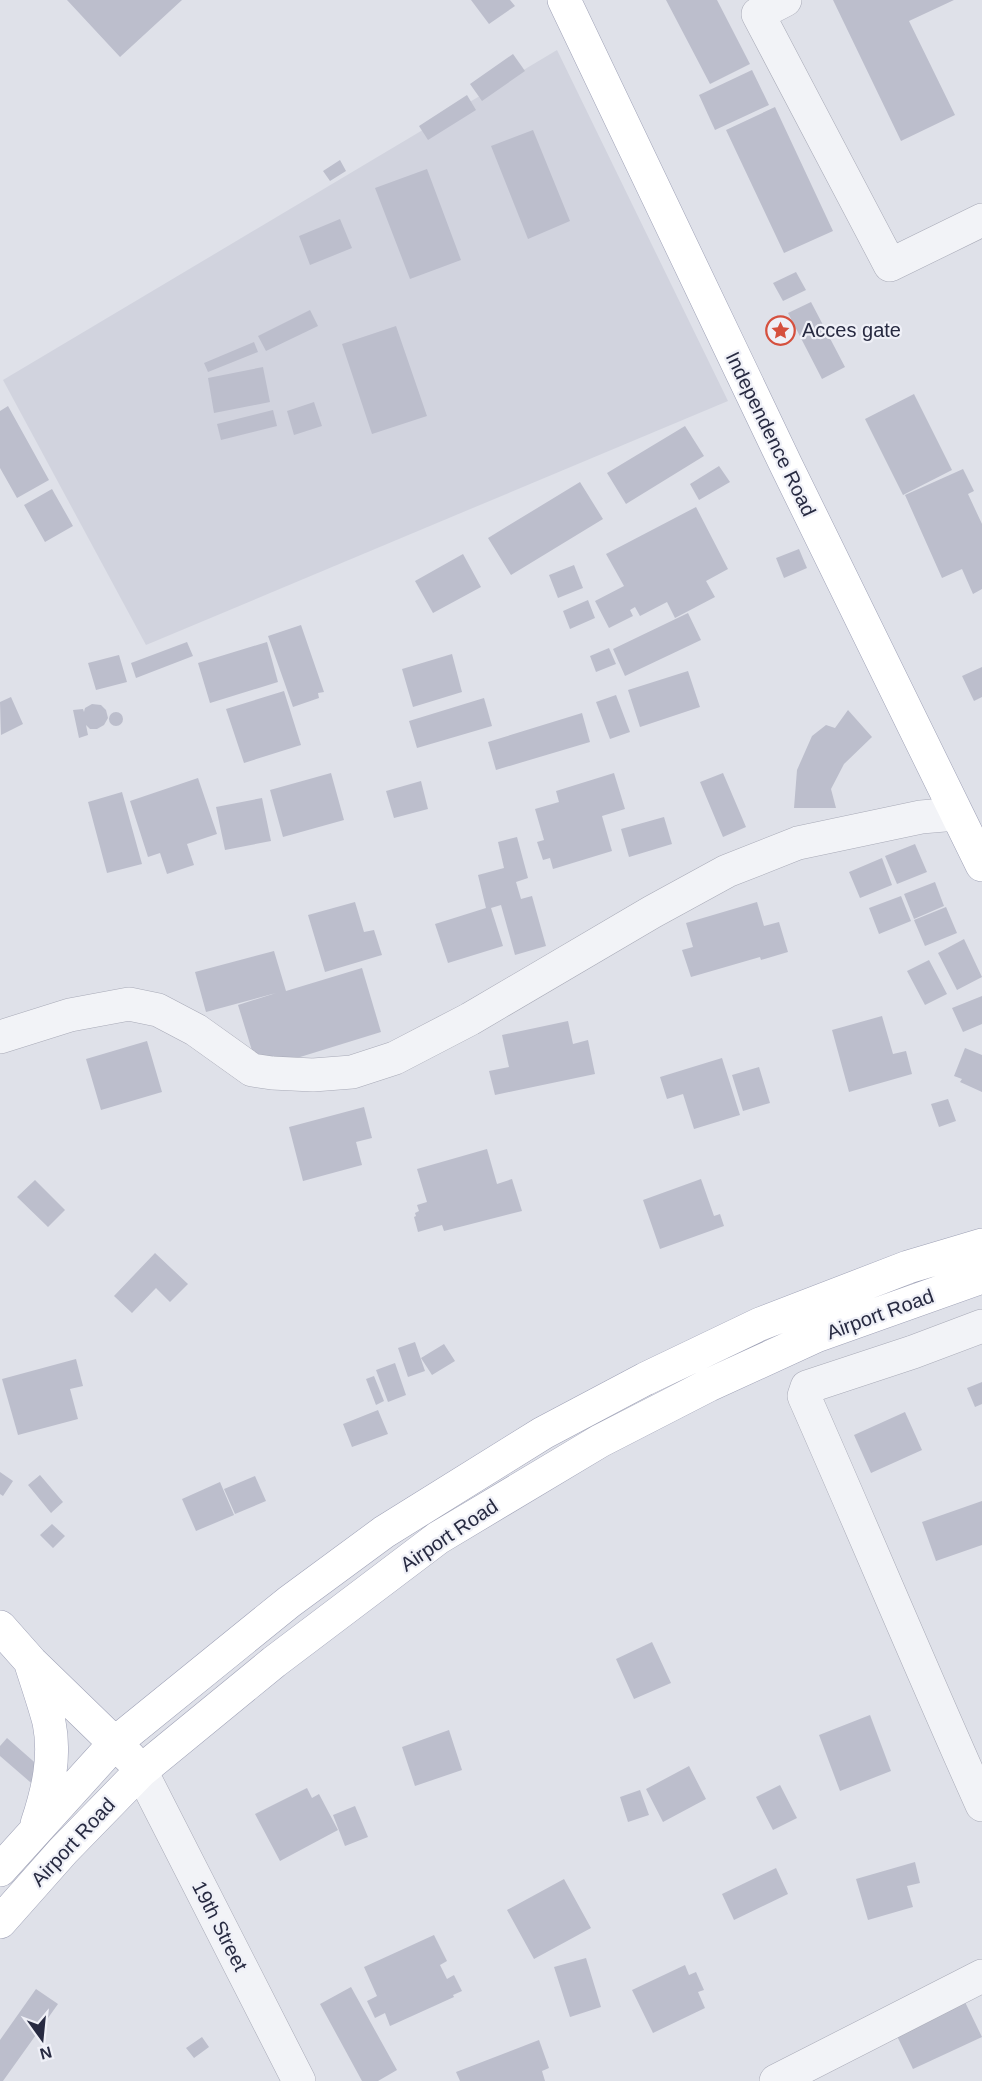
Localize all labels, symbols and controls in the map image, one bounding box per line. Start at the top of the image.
place icon: Acces gate [765,314,797,346]
place label: Acces gate [802,319,901,341]
street label: Independence Road [722,348,820,520]
street label: Airport Road [823,1284,937,1344]
street label: Airport Road [396,1494,502,1576]
street label: Airport Road [27,1793,119,1891]
street label: 19th Street [188,1877,252,1975]
north arrow [12,2009,72,2069]
text: N [38,2043,54,2063]

